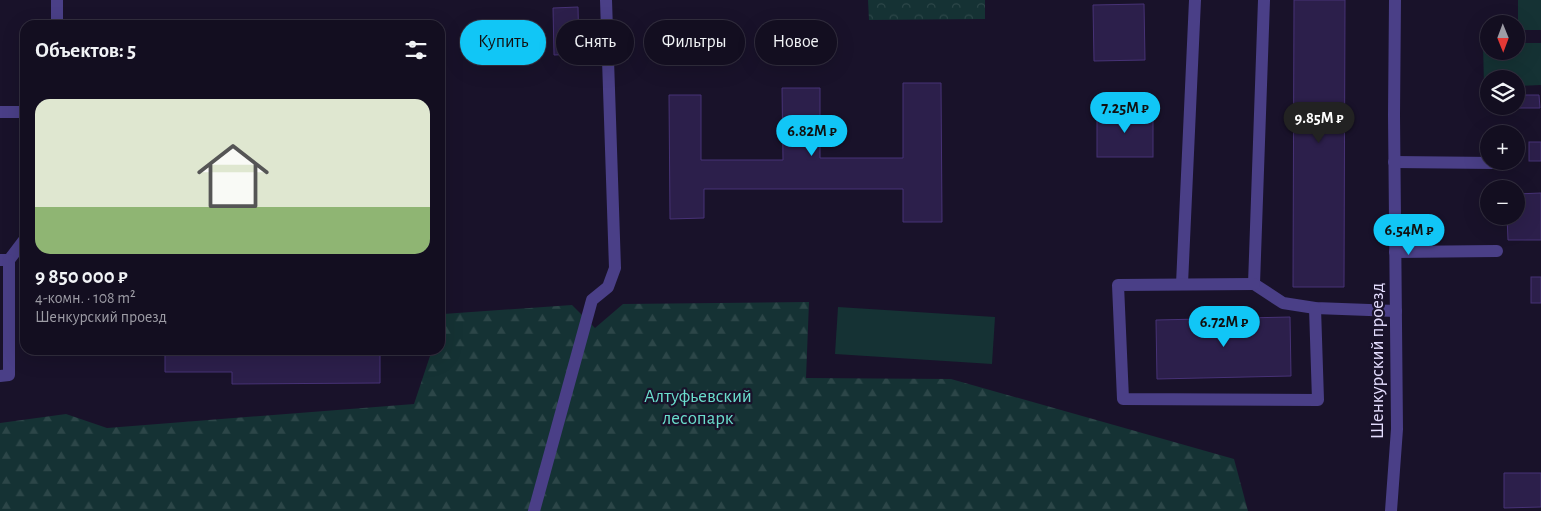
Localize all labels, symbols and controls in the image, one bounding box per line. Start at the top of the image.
north arrow [1480,15,1525,60]
map controls [1480,15,1525,225]
chip: Купить [460,20,546,65]
chip: Снять [556,20,634,65]
chip: Фильтры [644,20,745,65]
chip: Новое [755,20,837,65]
icon: filters [402,36,430,64]
text: Объектов: 5 [35,40,136,61]
button: layers [1480,70,1525,115]
pin: 7.25M ₽ [1079,92,1171,134]
text: 7.25M ₽ [1101,100,1149,116]
pin: 9.85M ₽ [1273,102,1365,144]
text: 9.85M ₽ [1295,110,1343,126]
pin: 6.82M ₽ [766,114,858,157]
text: 6.82M ₽ [787,123,837,139]
button: + [1480,125,1525,170]
icon: home [188,131,278,221]
button: − [1480,180,1525,225]
pin: 6.54M ₽ [1363,214,1455,256]
text: 6.54M ₽ [1384,222,1434,238]
text: 9 850 000 ₽ [35,266,128,287]
street label: Шенкурский проезд [1368,283,1387,439]
text: 4-комн. · 108 m² [35,290,136,306]
pin: 6.72M ₽ [1178,306,1270,348]
text: Шенкурский проезд [35,309,167,325]
text: 6.72M ₽ [1200,314,1248,330]
park label: Алтуфьевский лесопарк [644,387,752,428]

